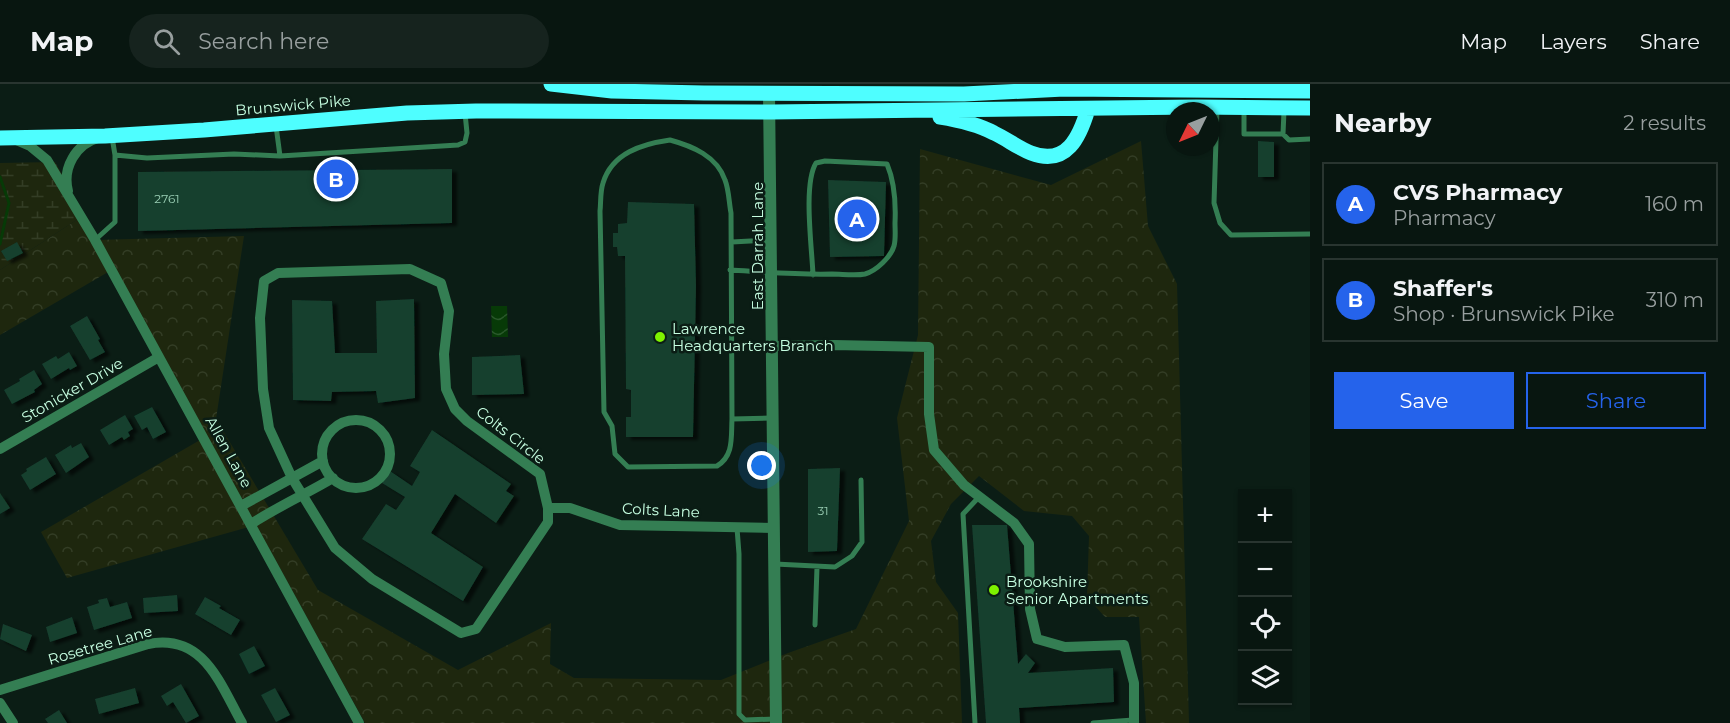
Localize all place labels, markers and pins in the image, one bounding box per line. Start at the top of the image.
pin: B [316,156,356,202]
pin: A [838,196,876,242]
place label: Lawrence Headquarters Branch [672,319,834,355]
marker: Lawrence Headquarters Branch [653,330,667,344]
place label: Brookshire Senior Apartments [1006,572,1148,608]
marker: Brookshire Senior Apartments [987,583,1001,597]

